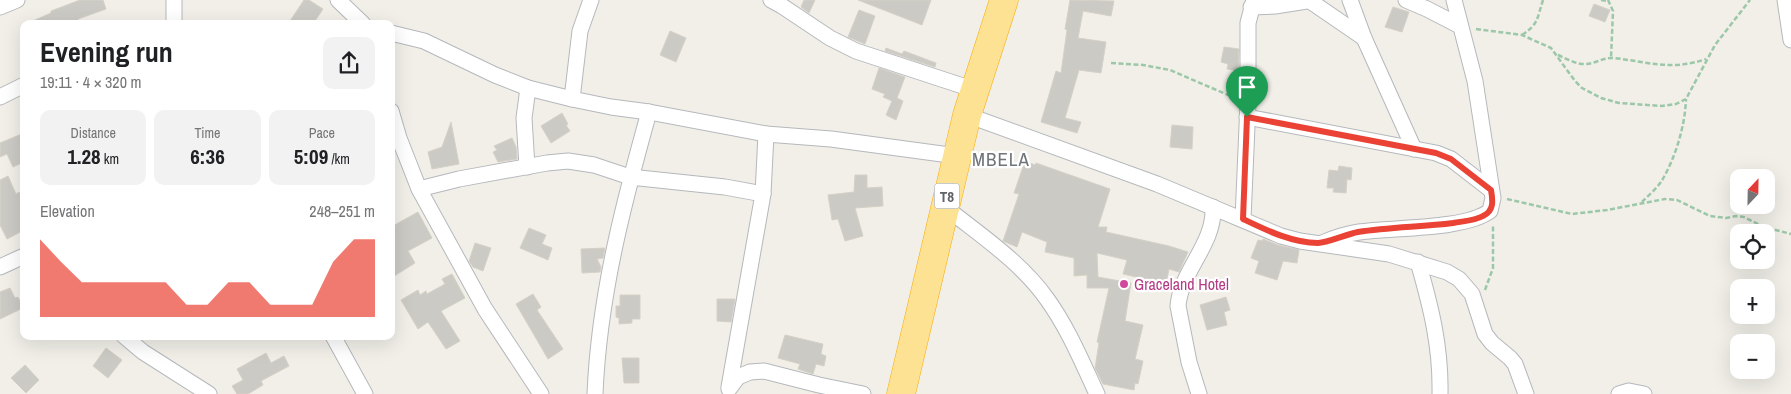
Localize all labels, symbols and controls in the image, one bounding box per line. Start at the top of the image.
text: Evening run [40,33,173,71]
button: share [323,37,375,89]
pin [1226,66,1268,117]
text: 19:11 · 4 × 320 m [40,71,142,93]
icon: arrive [1233,73,1261,101]
text: Distance [71,124,116,142]
text: Time [195,124,220,142]
text: Pace [309,124,335,142]
text: 1.28 [67,142,101,171]
text: 6:36 [190,142,225,171]
text: 5:09 [294,142,328,171]
district label: MBELA [972,146,1030,172]
text: km [101,150,119,168]
text: /km [328,150,350,168]
north arrow [1730,169,1775,214]
map controls [1730,169,1775,379]
road number: T8 [934,184,960,208]
text: Elevation [40,200,95,222]
text: 248–251 m [309,200,375,222]
button: locate [1730,224,1775,269]
place label: Graceland Hotel [1134,273,1229,295]
marker: Graceland Hotel [1118,278,1130,290]
button: + [1730,279,1775,324]
button: − [1730,334,1775,379]

